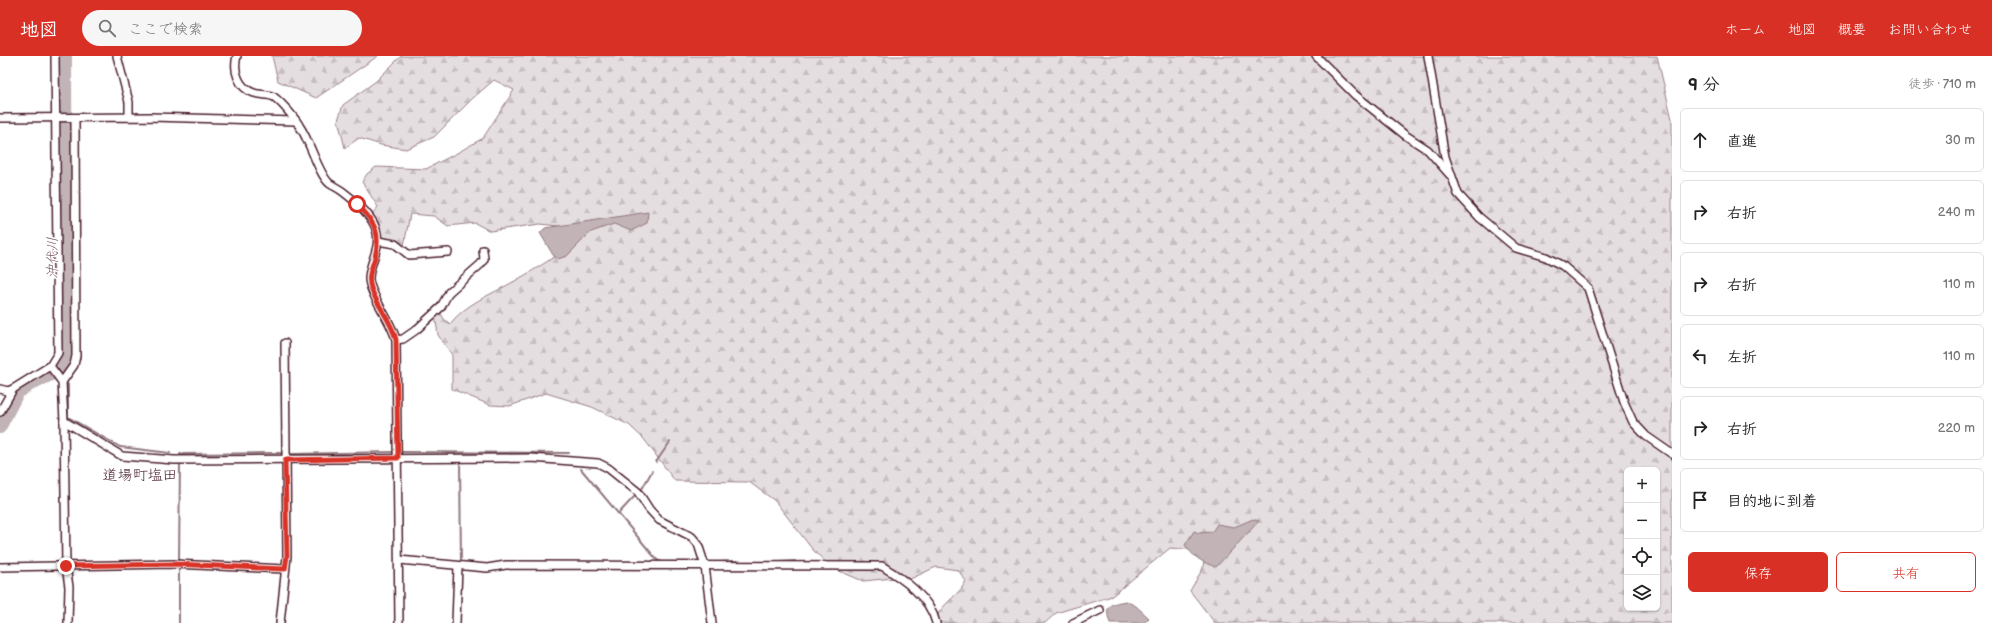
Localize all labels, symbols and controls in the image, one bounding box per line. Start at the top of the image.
search box [82,10,362,46]
icon: search [96,17,118,39]
text: 地図 [20,19,58,42]
text: ここで検索 [128,20,203,39]
text: ホーム [1725,21,1766,38]
text: 地図 [1788,21,1816,38]
text: 概要 [1838,21,1866,38]
text: お問い合わせ [1888,21,1972,38]
text: 9 分 [1688,75,1720,95]
text: 徒歩 · 710 m [1909,76,1976,92]
icon: ahead [1689,129,1711,151]
text: 直進 [1727,132,1757,151]
text: 30 m [1945,132,1975,148]
route start [348,195,366,213]
icon: right [1689,201,1711,223]
text: 右折 [1727,204,1757,223]
text: 240 m [1938,204,1975,220]
water label: 沖代川 [44,237,61,279]
icon: right [1689,273,1711,295]
text: 右折 [1727,276,1757,295]
text: 110 m [1943,276,1975,292]
icon: left [1689,345,1711,367]
text: 左折 [1727,348,1757,367]
text: 110 m [1943,348,1975,364]
icon: right [1689,417,1711,439]
text: 右折 [1727,420,1757,439]
text: 220 m [1938,420,1975,436]
district label: 道場町塩田 [102,466,178,485]
map controls [1624,467,1660,611]
button: + [1624,467,1660,503]
icon: arrive [1689,489,1711,511]
text: 目的地に到着 [1727,492,1817,511]
button: − [1624,503,1660,539]
button: locate [1624,539,1660,575]
button: 保存 [1688,552,1828,592]
button: 共有 [1836,552,1976,592]
route end [57,557,75,575]
button: layers [1624,575,1660,611]

